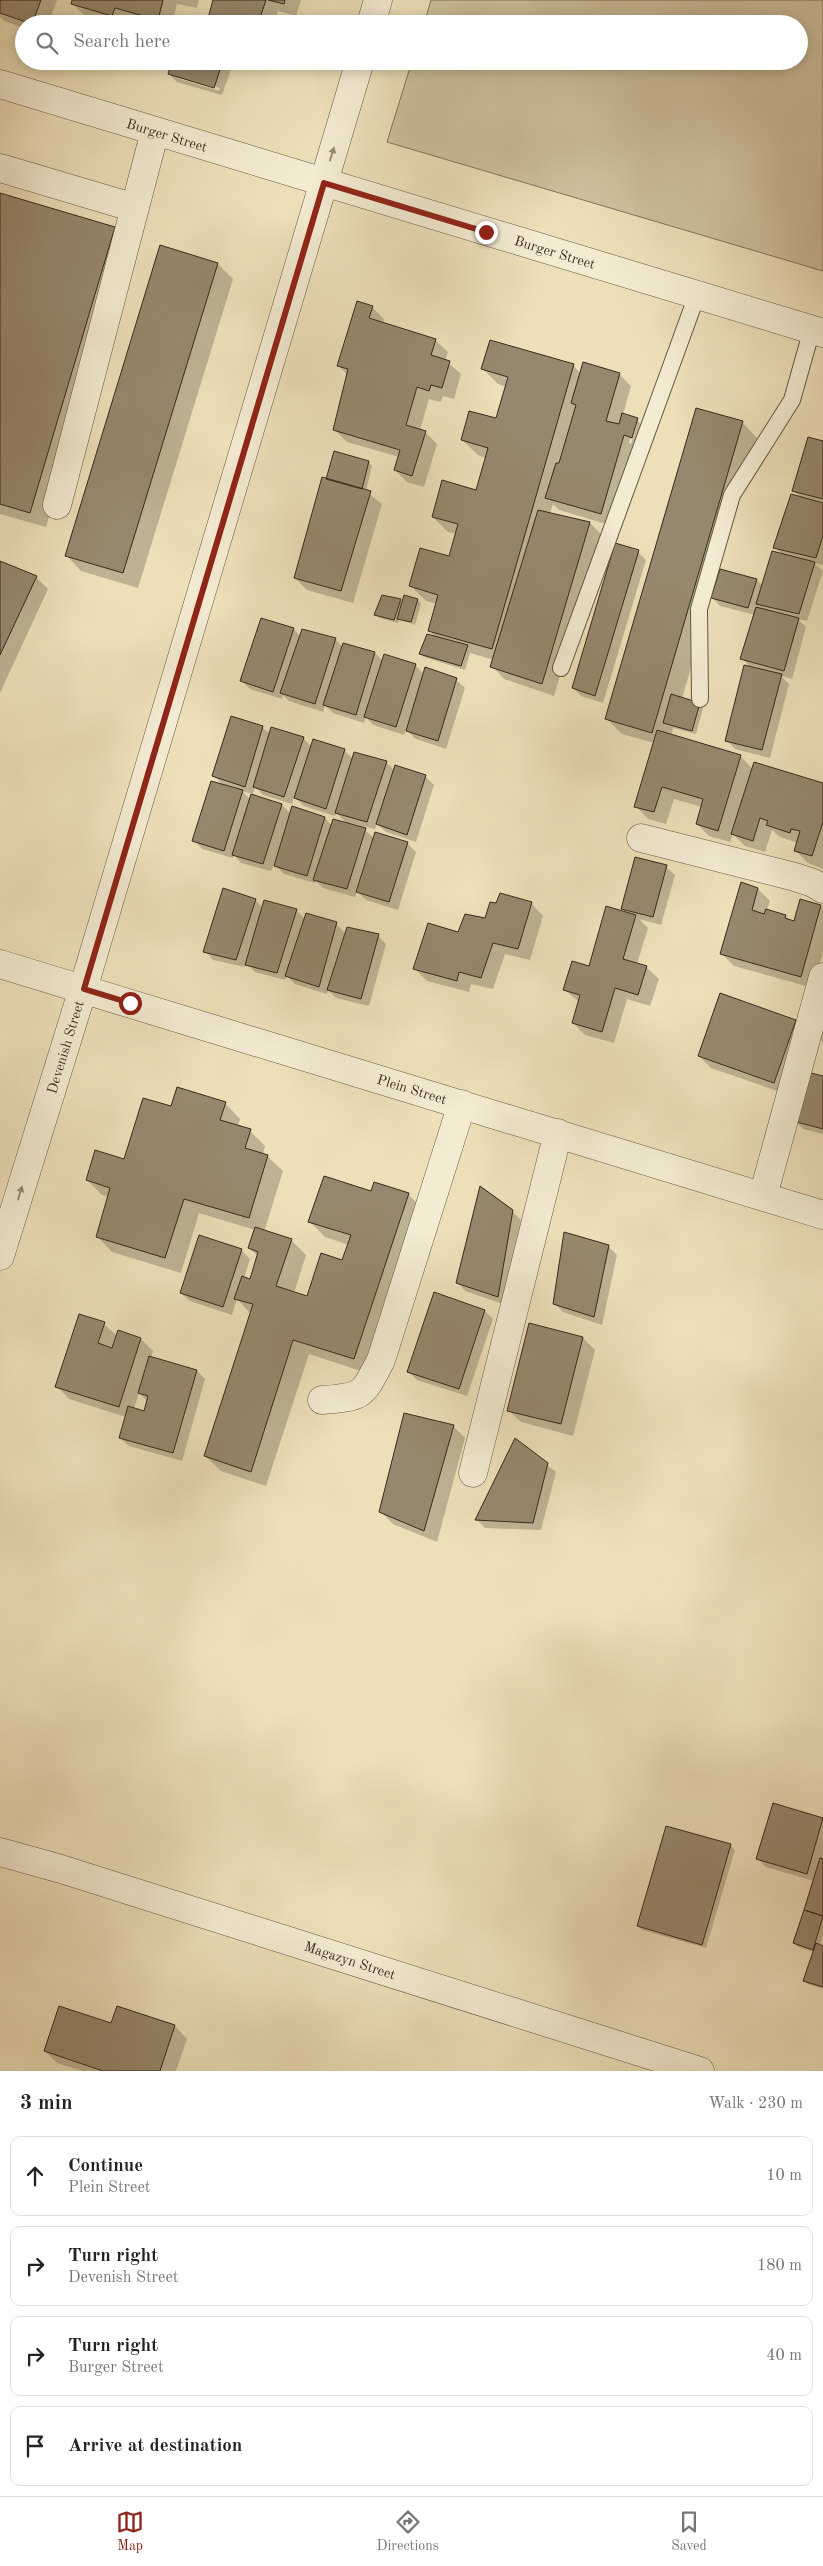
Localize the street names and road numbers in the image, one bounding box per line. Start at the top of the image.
street label: Burger Street [125,117,209,155]
street label: Burger Street [513,234,597,272]
street label: Devenish Street [45,999,87,1096]
street label: Plein Street [375,1073,448,1107]
street label: Magazyn Street [302,1940,397,1982]

